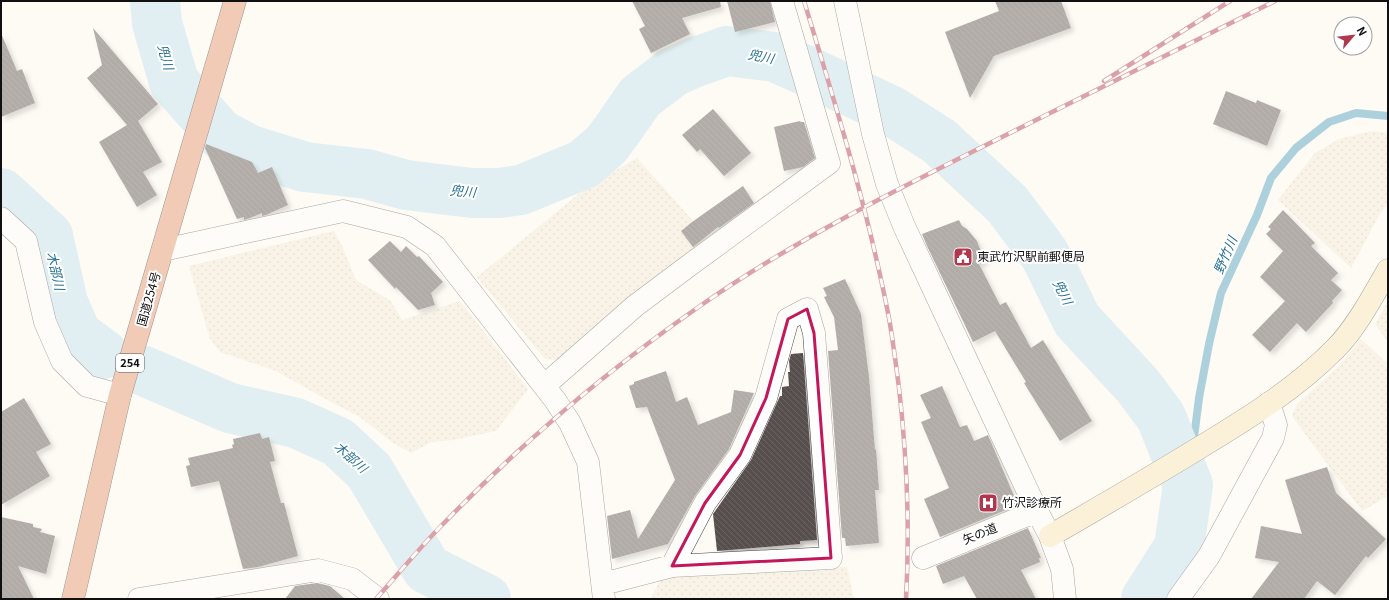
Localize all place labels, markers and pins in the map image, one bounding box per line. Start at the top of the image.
public building icon: 東武竹沢駅前郵便局 [952,246,974,268]
place label: 東武竹沢駅前郵便局 [977,247,1085,264]
hospital icon: 竹沢診療所 [977,492,999,514]
place label: 竹沢診療所 [1002,493,1062,510]

